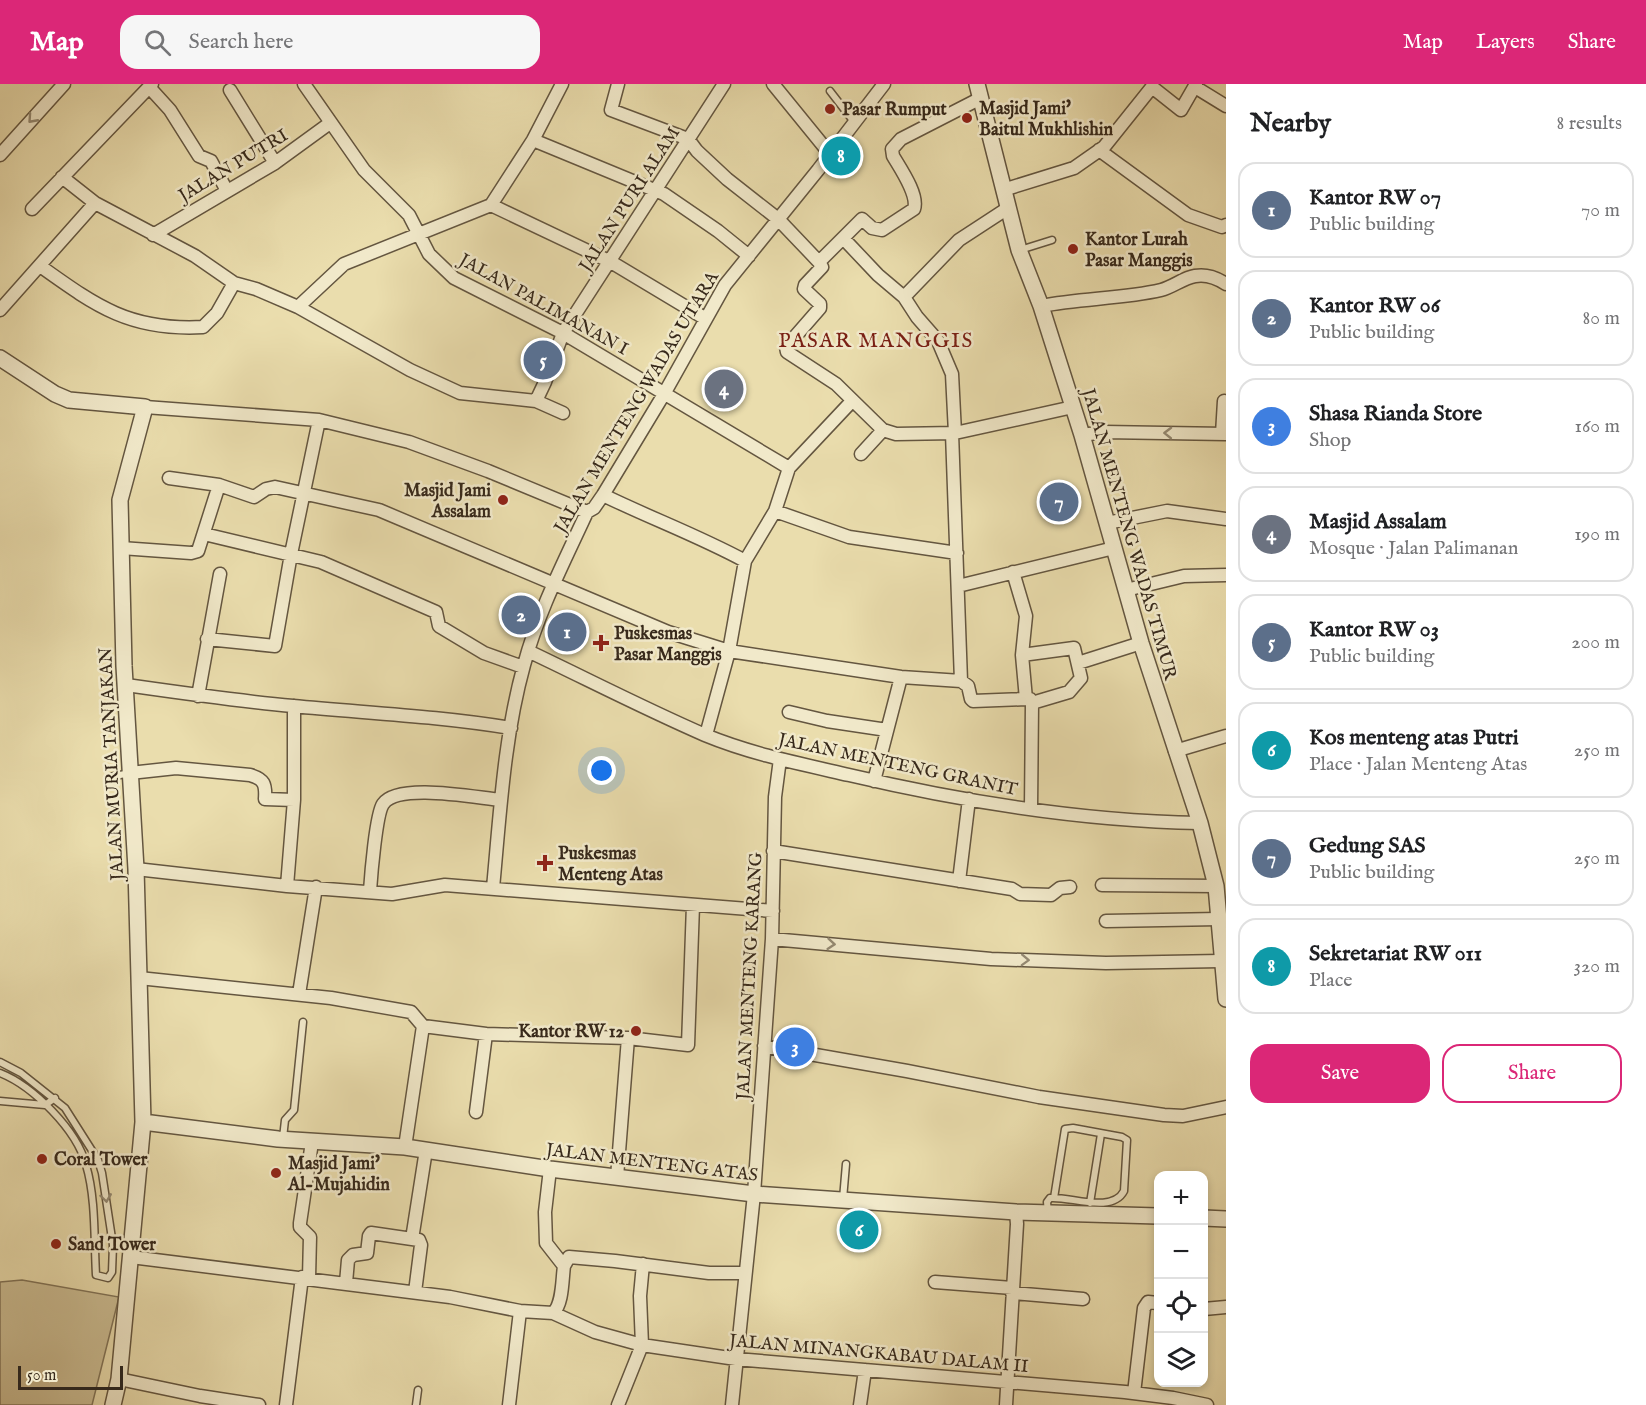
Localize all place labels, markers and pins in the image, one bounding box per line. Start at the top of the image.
place label: Masjid Jami' Baitul Mukhlishin [979,98,1114,142]
place label: Pasar Rumput [842,99,948,122]
marker: Pasar Rumput [823,102,837,116]
marker: Masjid Jami' Baitul Mukhlishin [960,111,974,125]
pin: 8 [822,134,860,178]
place label: Kantor Lurah Pasar Manggis [1085,229,1193,273]
marker: Kantor Lurah Pasar Manggis [1066,242,1080,256]
pin: 5 [524,338,562,382]
pin: 4 [704,366,744,412]
place label: Masjid Jami Assalam [404,480,491,524]
pin: 7 [1040,480,1078,524]
marker: Masjid Jami Assalam [496,493,510,507]
pin: 2 [502,592,540,638]
pin: 1 [548,610,586,654]
place label: Puskesmas Pasar Manggis [614,623,722,667]
marker: Puskesmas Pasar Manggis [592,634,610,652]
place label: Puskesmas Menteng Atas [558,843,663,887]
marker: Puskesmas Menteng Atas [536,854,554,872]
place label: Kantor RW 12 [518,1021,625,1044]
marker: Kantor RW 12 [629,1024,643,1038]
pin: 3 [776,1024,814,1070]
place label: Coral Tower [54,1149,148,1172]
marker: Coral Tower [35,1152,49,1166]
place label: Masjid Jami' Al-Mujahidin [287,1153,390,1197]
marker: Masjid Jami' Al-Mujahidin [269,1166,283,1180]
pin: 6 [840,1208,878,1252]
place label: Sand Tower [68,1234,156,1257]
marker: Sand Tower [49,1237,63,1251]

